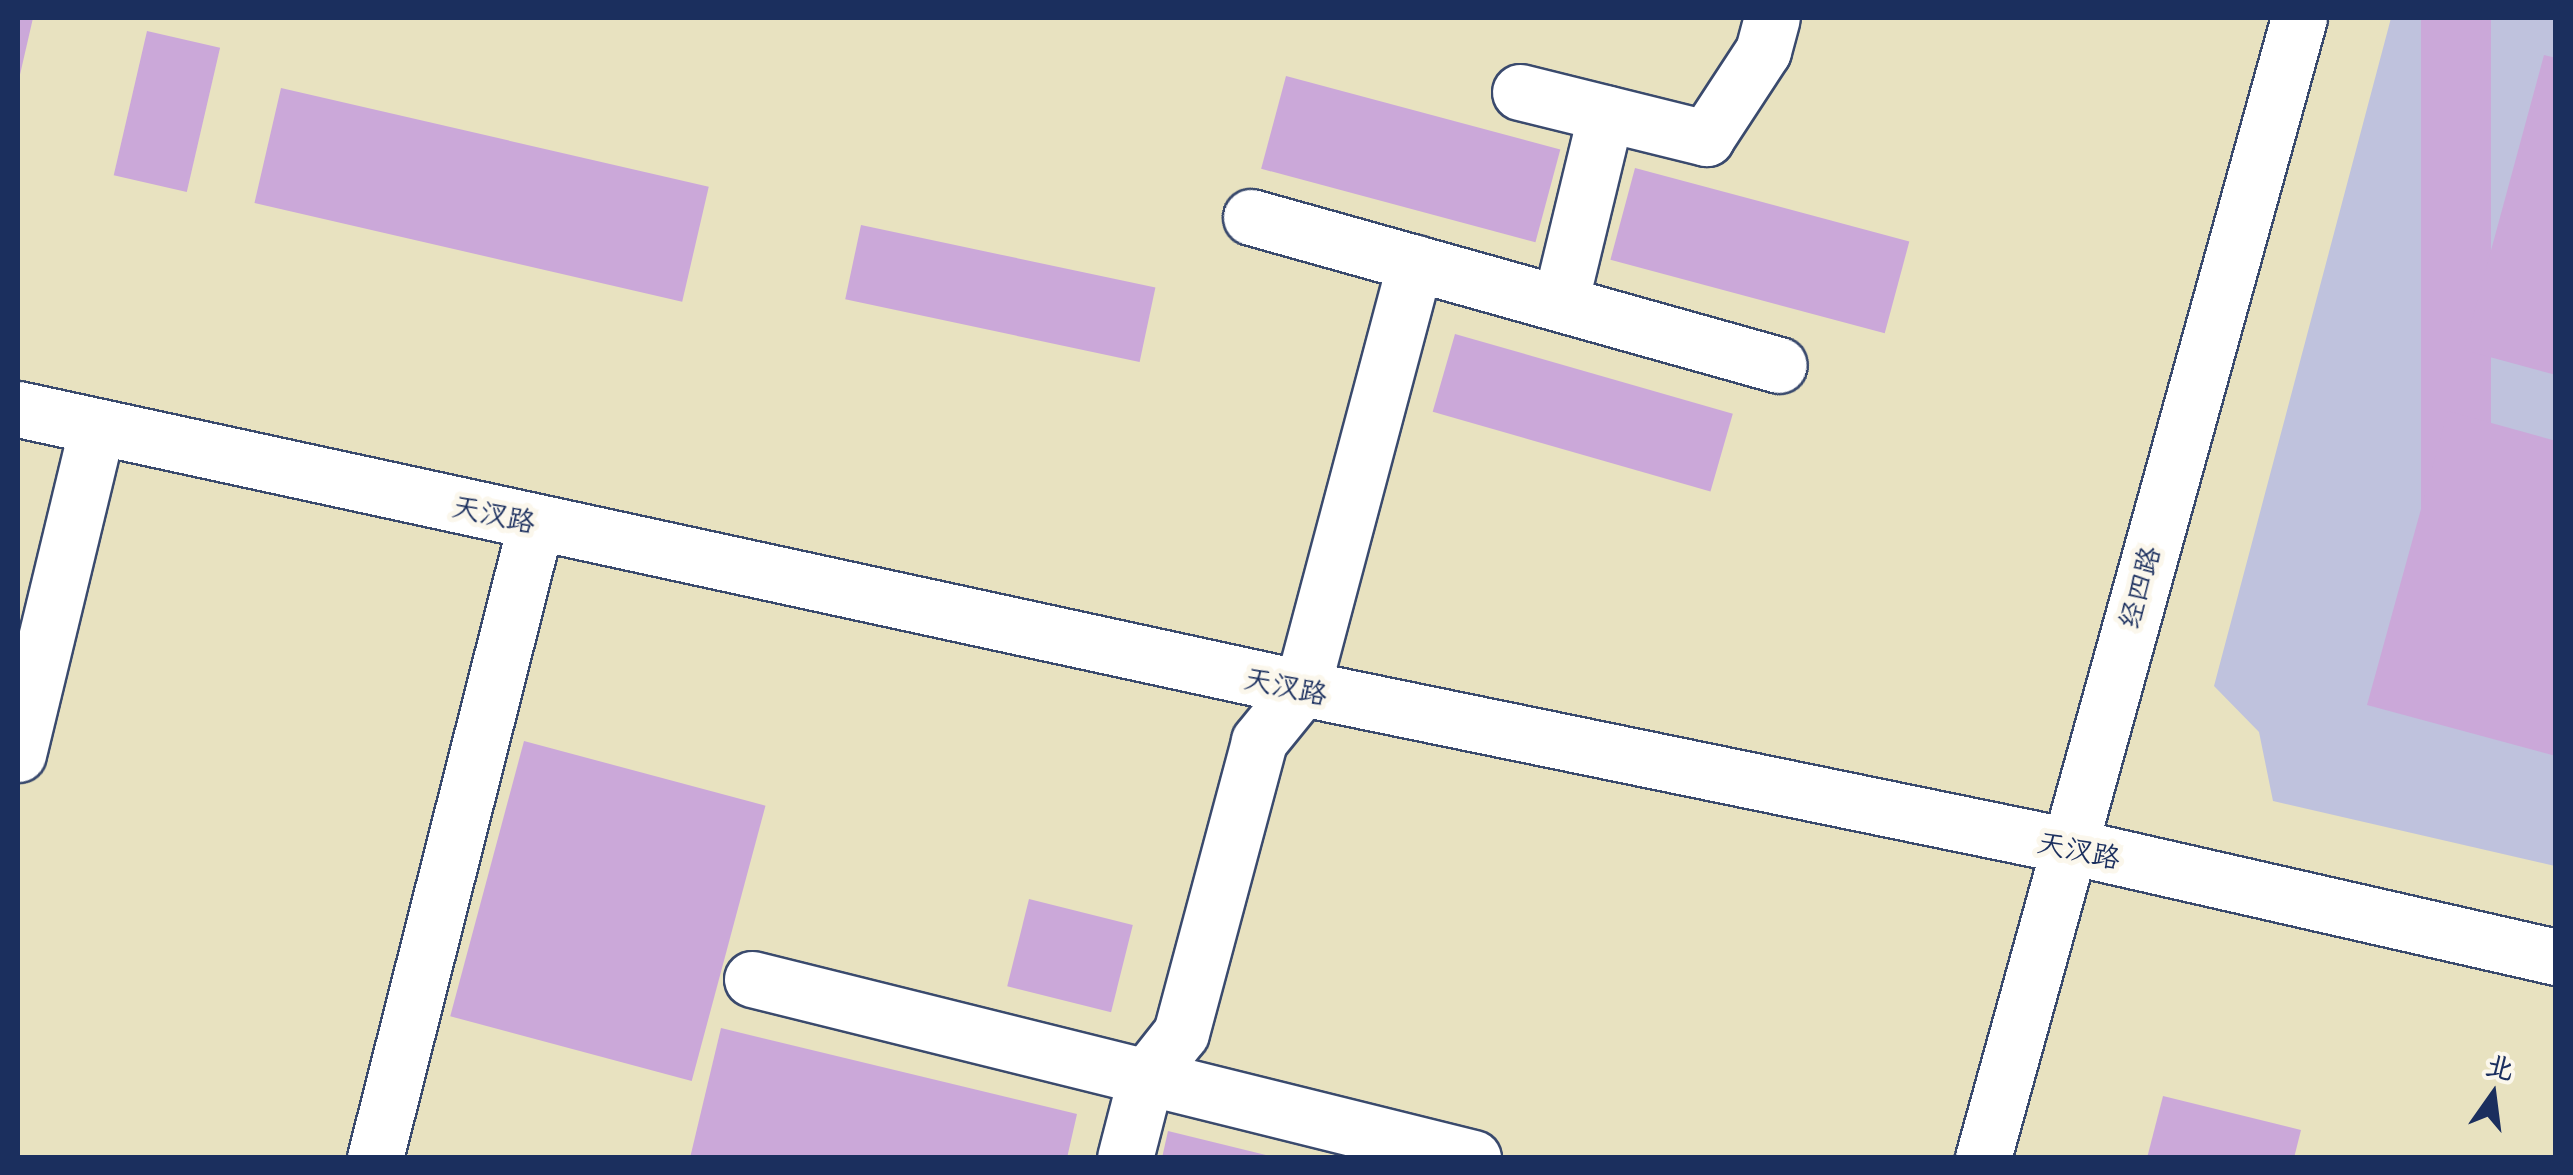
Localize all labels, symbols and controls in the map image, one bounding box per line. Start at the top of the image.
street label: 天汊路 [449,488,539,538]
street label: 经四路 [2110,542,2166,632]
street label: 天汊路 [1241,660,1331,710]
street label: 天汊路 [2034,824,2124,874]
north arrow [2443,1045,2543,1145]
text: 北 [2482,1045,2518,1087]

